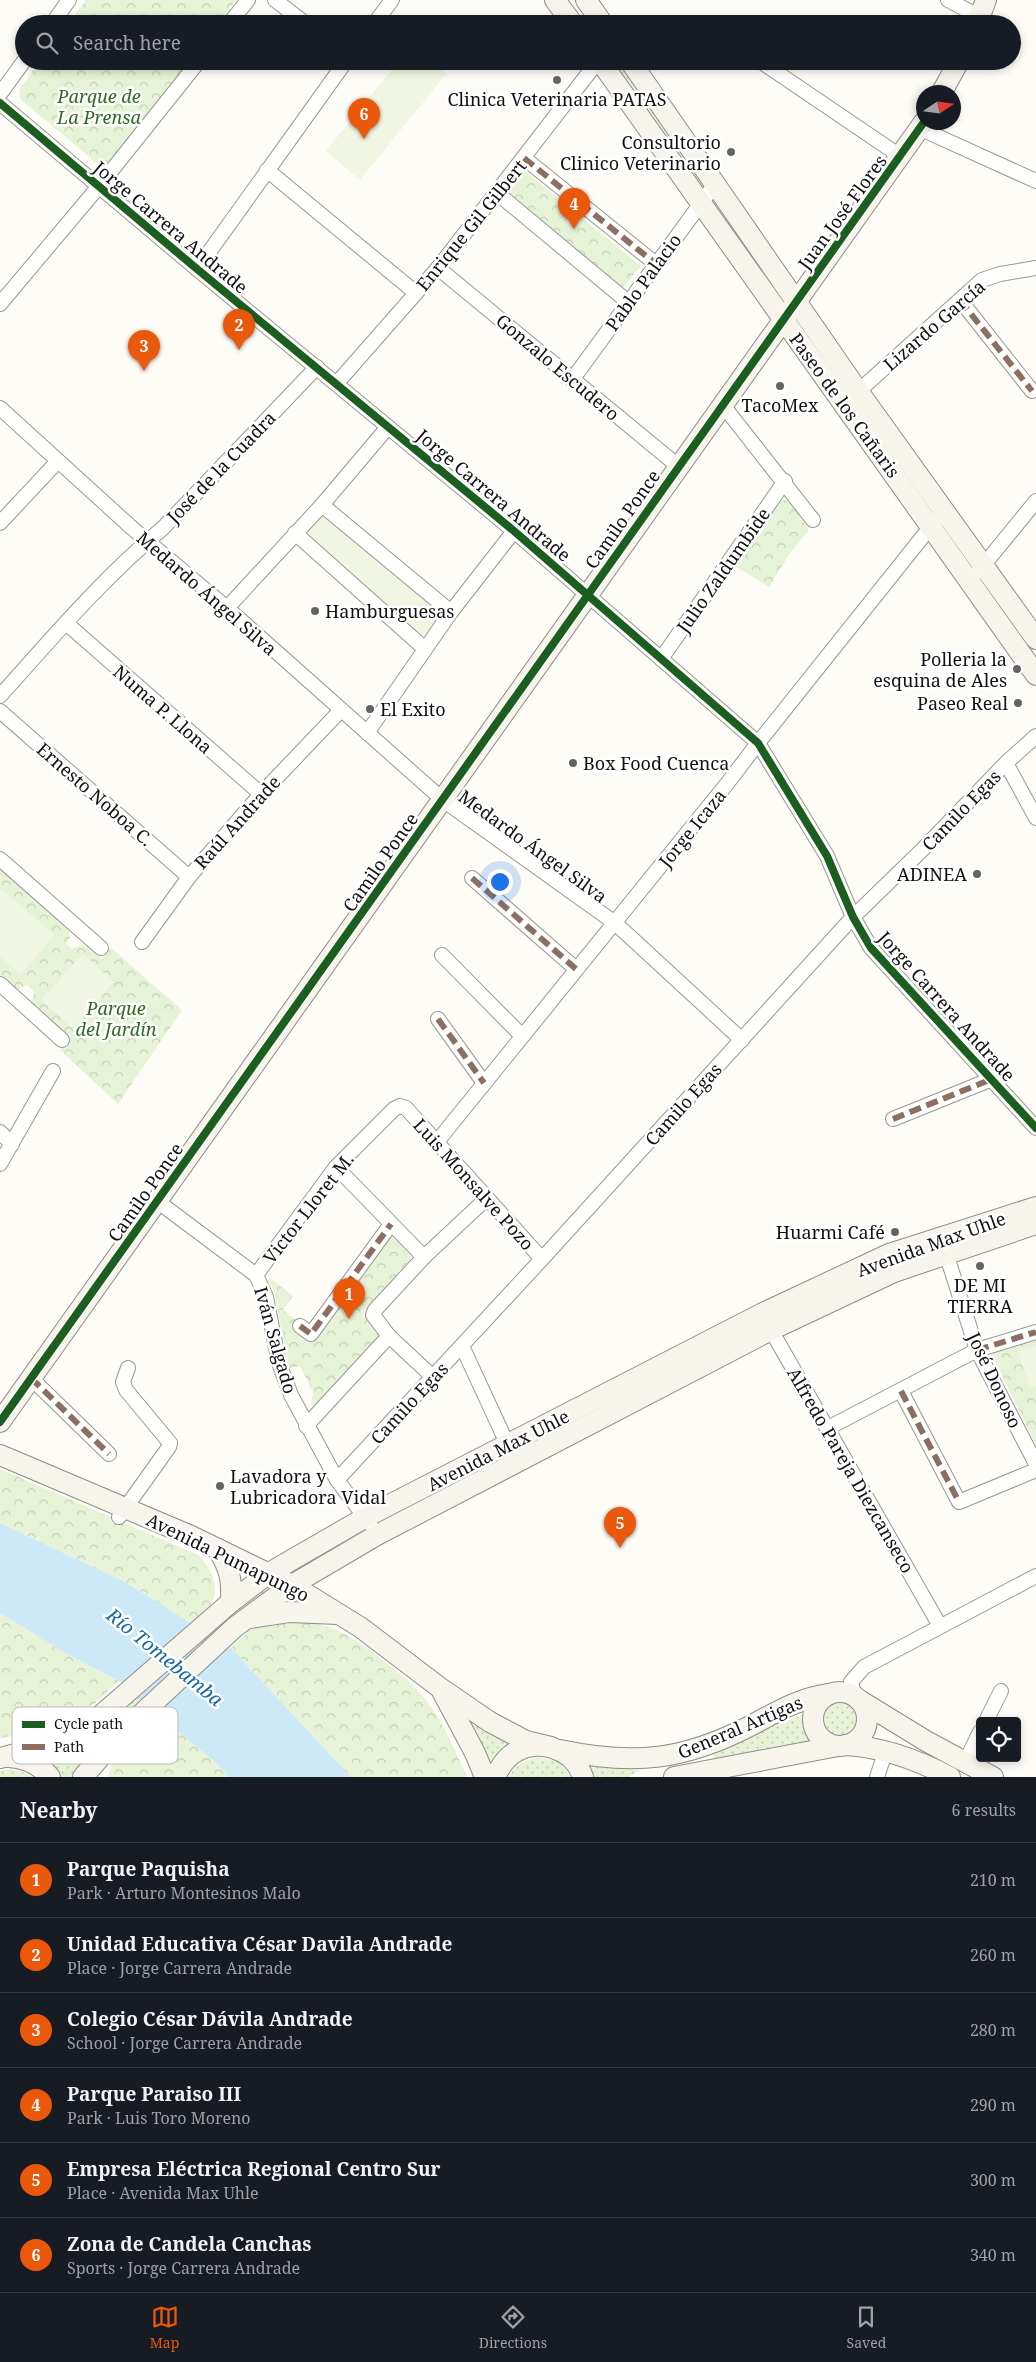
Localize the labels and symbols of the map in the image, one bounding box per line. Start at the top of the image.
marker: Clinica Veterinaria PATAS [551,74,563,86]
park label: Parque de La Prensa [56,84,142,129]
north arrow [916,85,961,130]
place label: Clinica Veterinaria PATAS [447,87,667,111]
pin: 6 [348,98,380,139]
place label: Consultorio Clinico Veterinario [560,130,721,175]
marker: Consultorio Clinico Veterinario [725,146,737,158]
street label: Juan José Flores [792,150,892,275]
street label: Enrique Gil Gilbert [411,154,531,296]
street label: Jorge Carrera Andrade [88,155,253,299]
pin: 4 [558,188,590,229]
street label: Pablo Palacio [600,229,686,335]
street label: Lizardo García [878,274,990,376]
street label: Gonzalo Escudero [491,308,625,426]
pin: 2 [223,309,255,350]
street label: Paseo de los Cañaris [784,328,906,482]
pin: 3 [128,330,160,371]
marker: TacoMex [774,380,786,392]
place label: TacoMex [742,393,819,417]
street label: José de la Cuadra [161,406,281,529]
street label: Jorge Carrera Andrade [411,423,576,567]
street label: Camilo Ponce [579,465,665,573]
street label: Julio Zaldumbide [670,503,775,638]
street label: Medardo Ángel Silva [132,526,282,660]
place label: Hamburguesas [325,599,455,623]
marker: Hamburguesas [309,605,321,617]
place label: Polleria la esquina de Ales [873,647,1007,692]
street label: Numa P. Llona [108,659,218,759]
marker: Polleria la esquina de Ales [1011,663,1023,675]
place label: Paseo Real [917,691,1008,715]
place label: El Exito [380,697,446,721]
marker: Paseo Real [1012,697,1024,709]
marker: El Exito [364,703,376,715]
street label: Ernesto Noboa C. [32,737,158,851]
place label: Box Food Cuenca [583,751,729,775]
marker: Box Food Cuenca [567,757,579,769]
street label: Camilo Egas [916,764,1006,856]
street label: Raúl Andrade [189,770,285,874]
street label: Medardo Ángel Silva [454,784,612,908]
street label: Jorge Icaza [652,784,731,873]
street label: Camilo Ponce [337,808,423,916]
place label: ADINEA [897,862,967,886]
marker: ADINEA [971,868,983,880]
your location [487,869,513,895]
street label: Jorge Carrera Andrade [872,925,1021,1086]
park label: Parque del Jardín [75,996,157,1041]
street label: Camilo Egas [639,1057,727,1151]
street label: Luis Monsalve Pozo [408,1113,540,1255]
street label: Camilo Ponce [102,1138,188,1246]
street label: Victor Lloret M. [257,1148,359,1268]
street label: Avenida Max Uhle [853,1206,1009,1282]
place label: Huarmi Café [776,1220,885,1244]
marker: Huarmi Café [889,1226,901,1238]
marker: DE MI TIERRA [974,1260,986,1272]
place label: DE MI TIERRA [947,1273,1013,1318]
pin: 1 [333,1278,365,1319]
street label: Iván Salgado [249,1284,303,1396]
street label: José Donoso [962,1327,1028,1432]
street label: Camilo Egas [365,1357,453,1449]
street label: Alfredo Pareja Diezcanseco [782,1363,920,1577]
street label: Avenida Max Uhle [423,1404,573,1496]
place label: Lavadora y Lubricadora Vidal [230,1464,386,1509]
marker: Lavadora y Lubricadora Vidal [214,1480,226,1492]
street label: Avenida Pumapungo [143,1507,313,1607]
pin: 5 [604,1507,636,1548]
water label: Río Tomebamba [100,1601,229,1712]
street label: General Artigas [674,1690,806,1764]
legend [12,1707,178,1764]
text: Cycle path [54,1714,123,1733]
text: Path [54,1737,84,1756]

